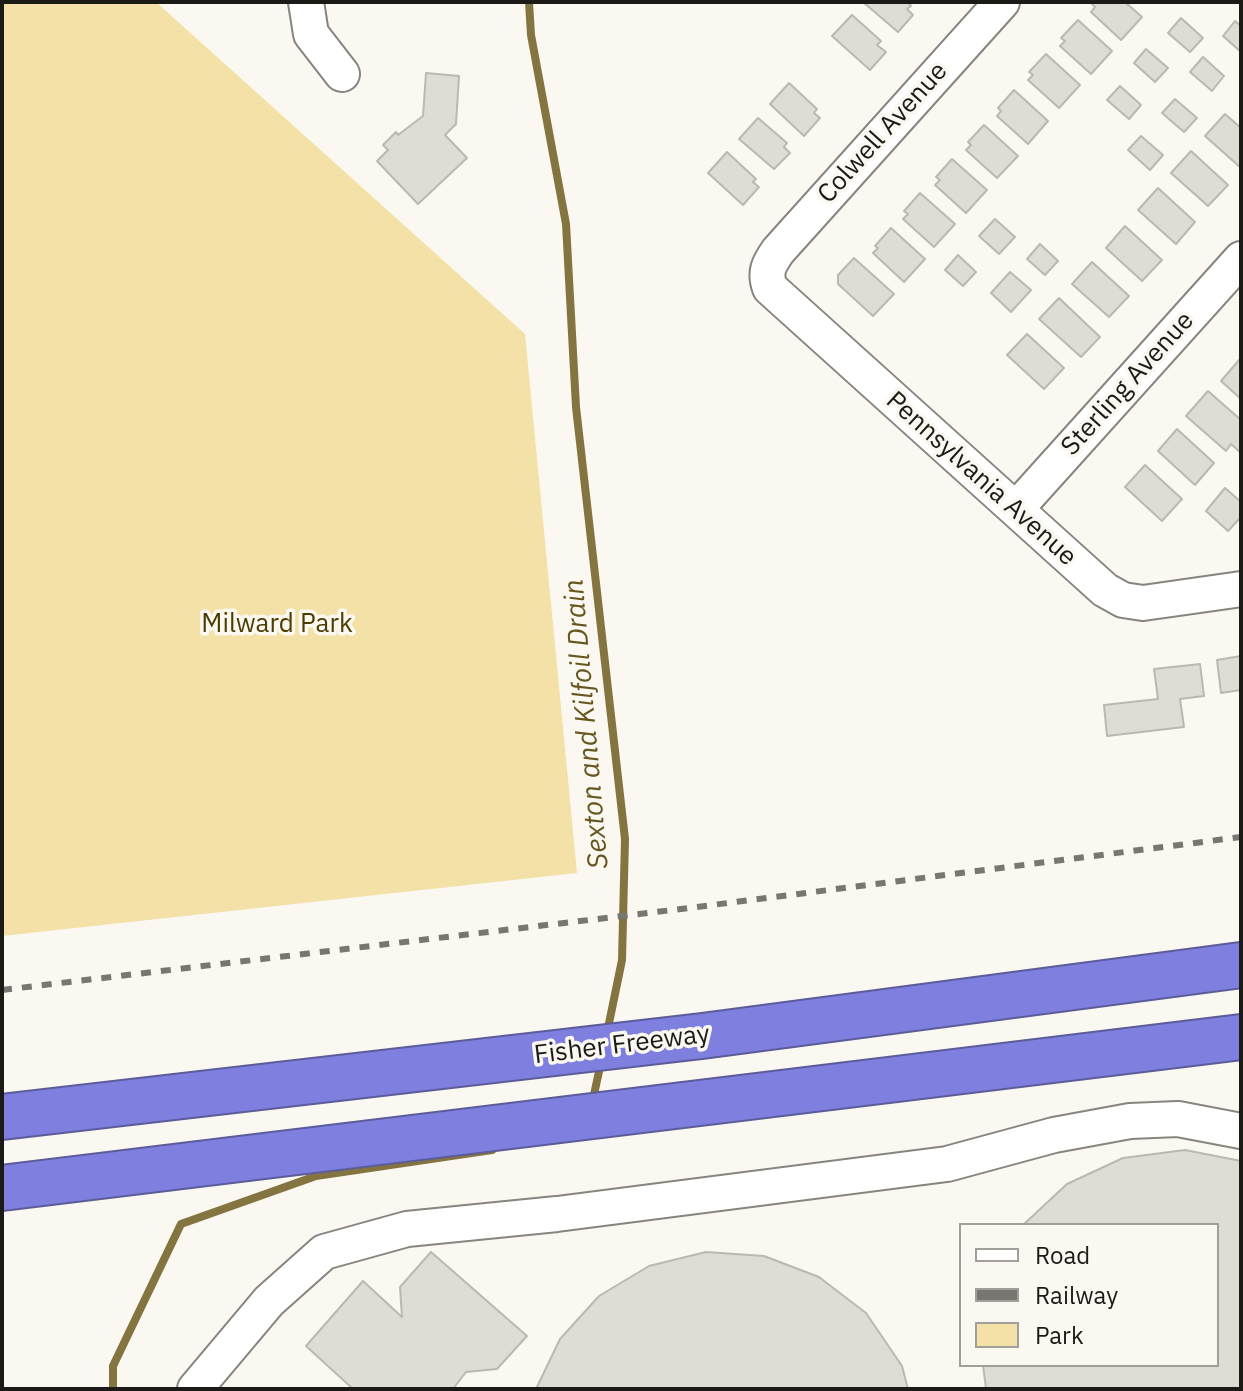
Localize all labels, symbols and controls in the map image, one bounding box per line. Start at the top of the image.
street label: Colwell Avenue [812,56,954,210]
street label: Sterling Avenue [1055,306,1201,462]
street label: Pennsylvania Avenue [879,385,1083,573]
water label: Sexton and Kilfoil Drain [558,578,616,870]
park label: Milward Park [201,608,353,640]
street label: Fisher Freeway [532,1019,712,1071]
legend [959,1223,1219,1367]
text: Road [1035,1239,1090,1271]
text: Railway [1035,1279,1118,1311]
text: Park [1035,1319,1084,1351]

